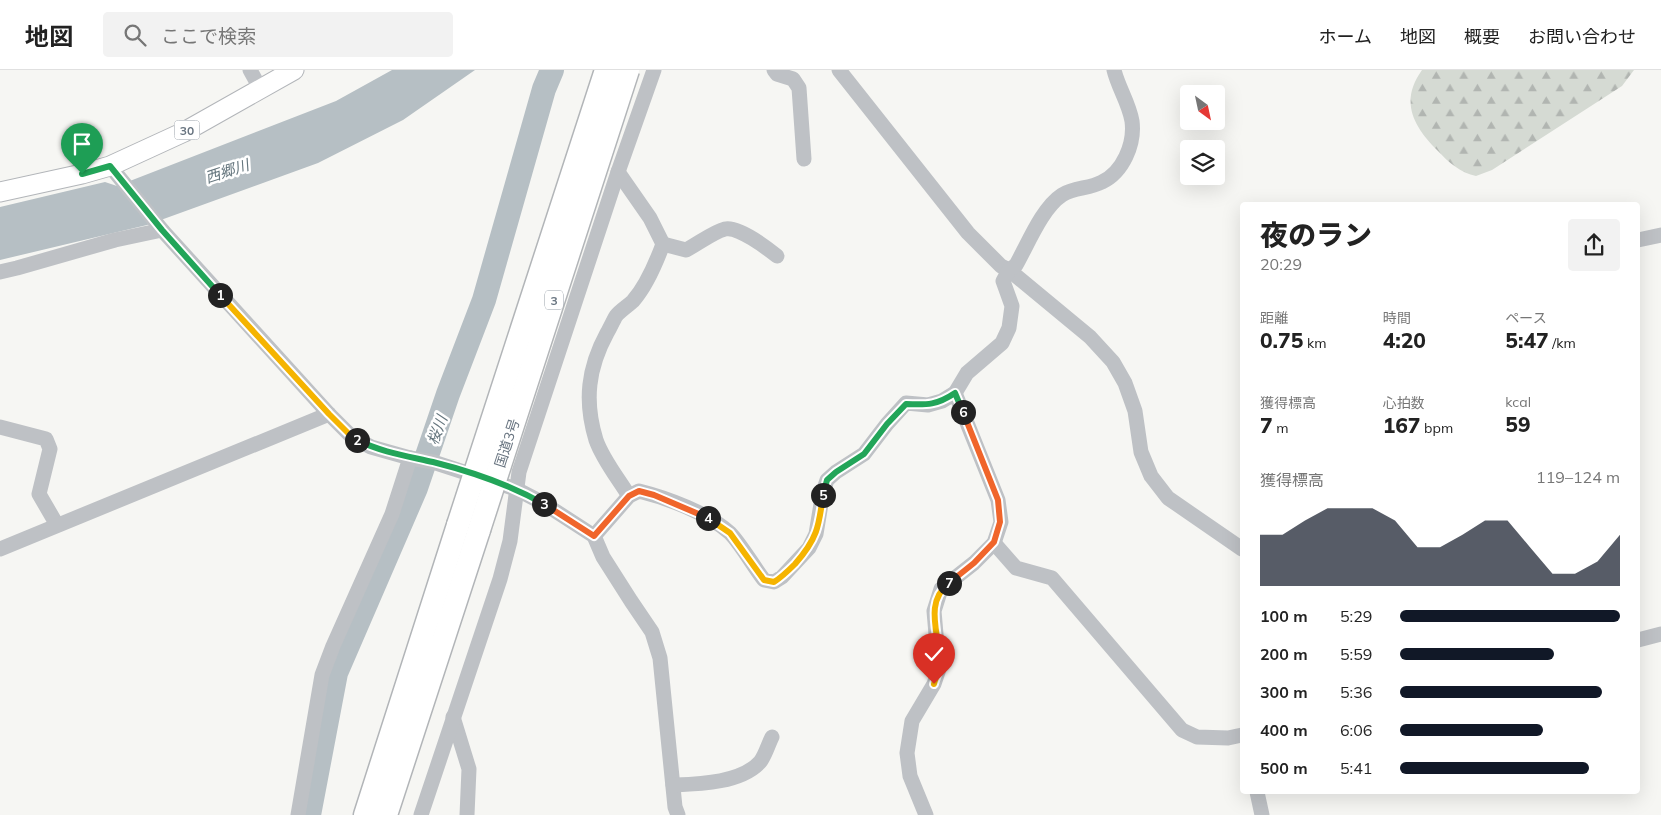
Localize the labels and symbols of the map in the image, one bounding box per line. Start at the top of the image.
north arrow [1180,85,1225,130]
road number: 30 [174,120,200,140]
pin [61,123,103,174]
water label: 西郷川 [203,154,253,187]
pin: 1 [208,282,232,308]
road number: 3 [545,290,563,310]
pin: 6 [950,400,976,424]
water label: 桜川 [423,411,452,447]
street label: 国道3号 [491,416,523,470]
pin: 2 [344,428,370,452]
pin: 5 [810,482,836,508]
pin: 3 [532,492,556,516]
pin: 4 [696,506,720,530]
pin: 7 [936,570,962,596]
pin [913,633,955,684]

